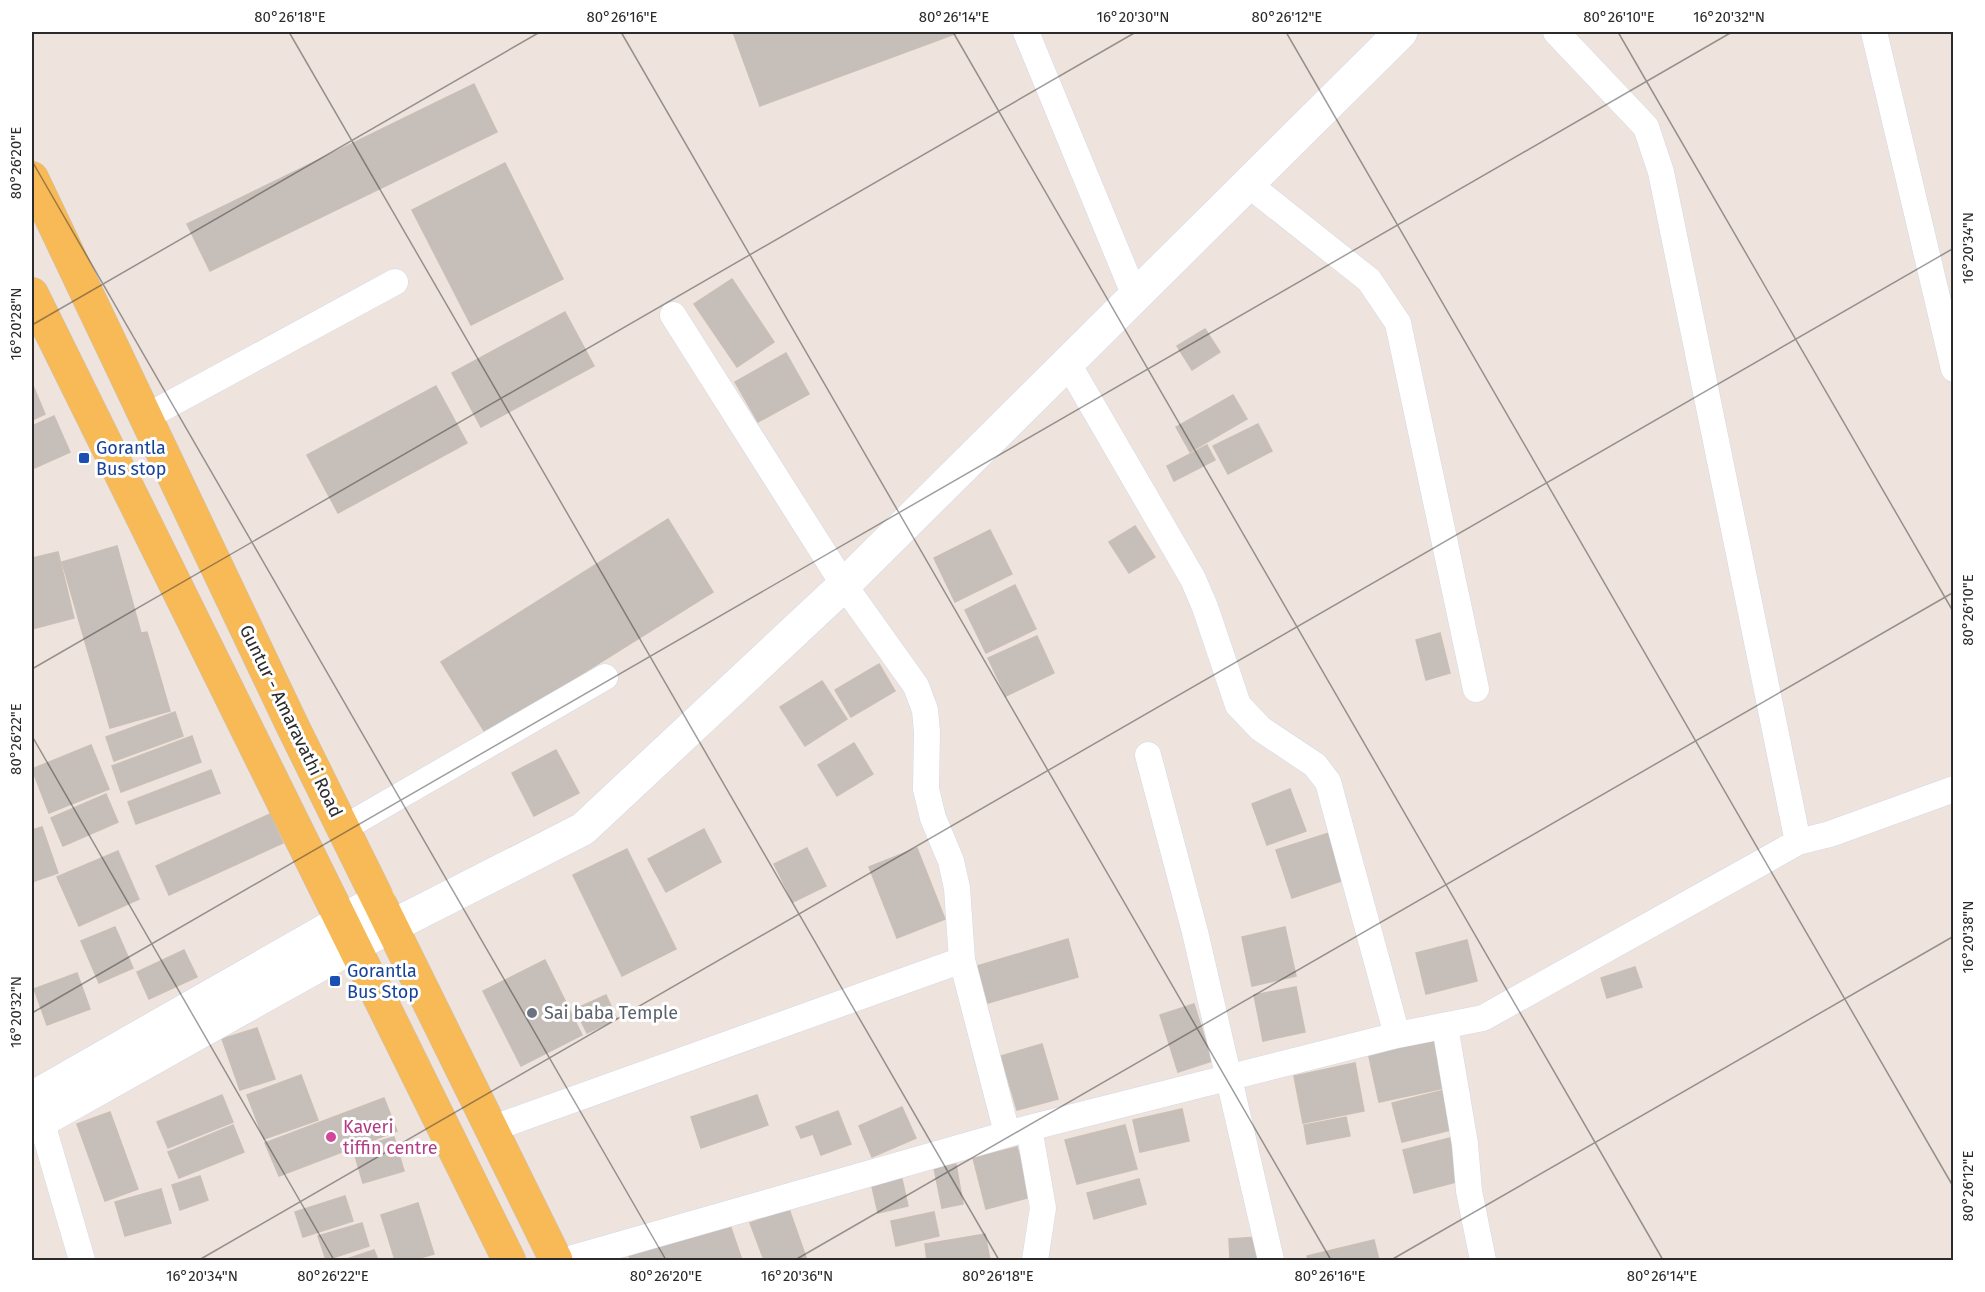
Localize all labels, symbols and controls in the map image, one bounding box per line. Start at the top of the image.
text: 80°26'18"E [254,8,326,26]
text: 80°26'16"E [586,8,658,26]
text: 80°26'14"E [919,8,989,26]
text: 16°20'30"N [1096,8,1170,26]
text: 80°26'12"E [1252,8,1322,26]
text: 80°26'10"E [1583,8,1655,26]
text: 16°20'32"N [1693,8,1765,26]
text: 80°26'20"E [7,127,25,199]
text: 16°20'34"N [1959,212,1977,284]
text: 16°20'28"N [7,288,25,360]
place label: Gorantla Bus stop [96,437,166,480]
marker: Gorantla Bus stop [77,451,91,465]
text: 80°26'10"E [1959,574,1977,646]
street label: Guntur - Amaravathi Road [235,621,347,821]
text: 80°26'22"E [7,703,25,775]
text: 16°20'38"N [1959,901,1977,973]
place label: Gorantla Bus Stop [347,960,419,1003]
marker: Gorantla Bus Stop [328,974,342,988]
text: 16°20'32"N [7,976,25,1048]
place label: Sai baba Temple [544,1002,678,1024]
marker: Sai baba Temple [525,1006,539,1020]
place label: Kaveri tiffin centre [343,1116,438,1159]
marker: Kaveri tiffin centre [324,1130,338,1144]
text: 80°26'12"E [1959,1151,1977,1221]
text: 16°20'34"N [166,1267,238,1285]
text: 80°26'22"E [297,1267,369,1285]
text: 80°26'20"E [630,1267,702,1285]
text: 16°20'36"N [761,1267,833,1285]
text: 80°26'18"E [962,1267,1034,1285]
text: 80°26'16"E [1294,1267,1366,1285]
text: 80°26'14"E [1627,1267,1697,1285]

